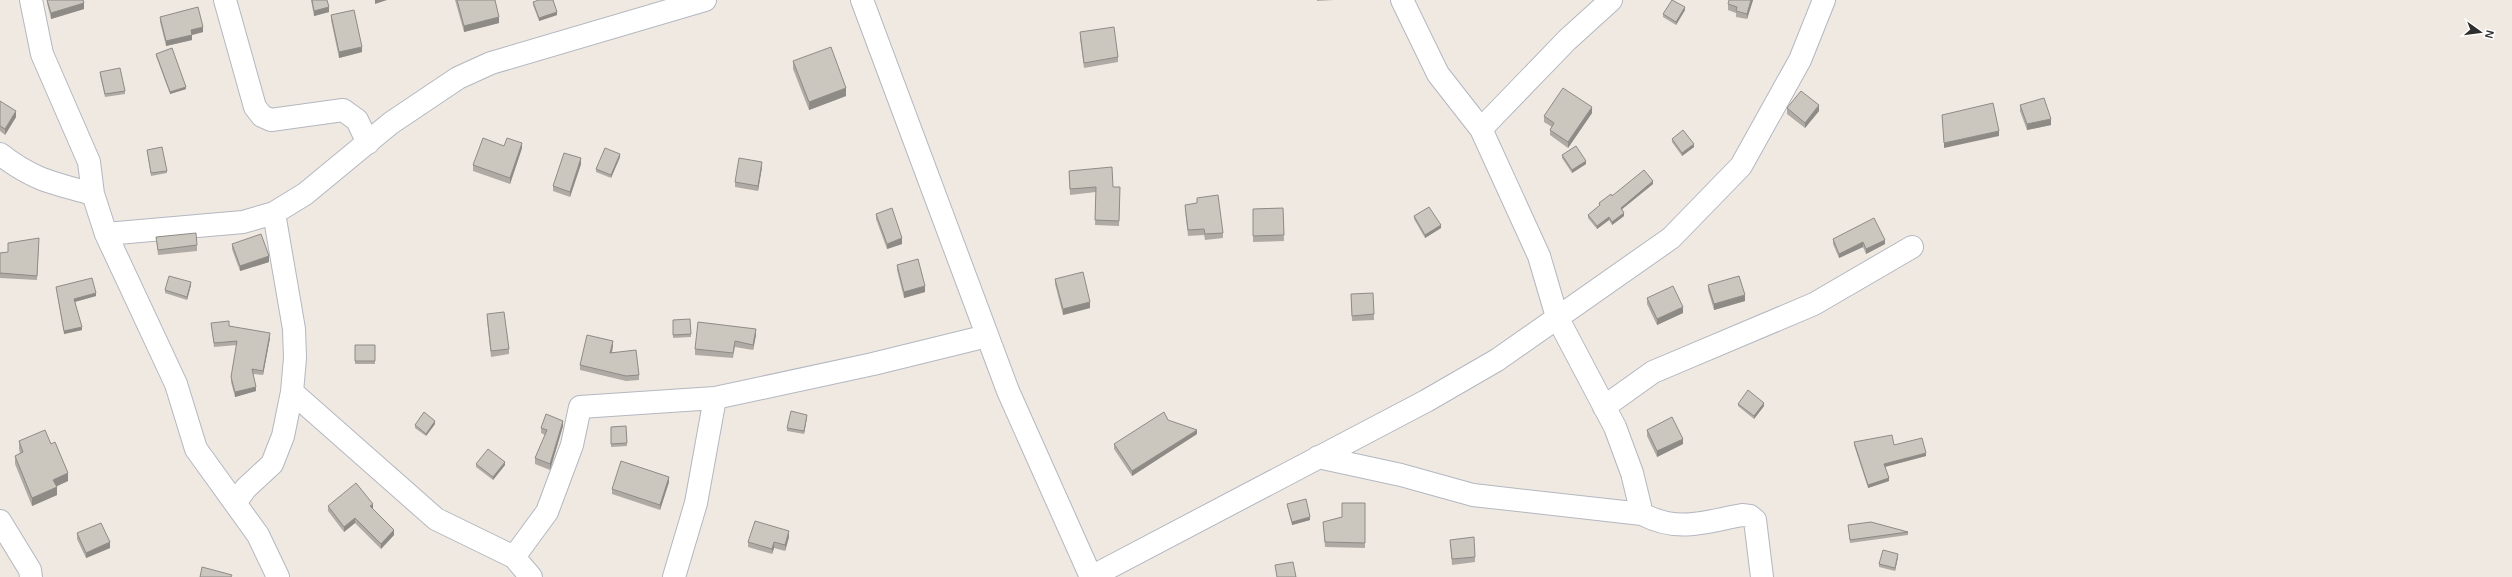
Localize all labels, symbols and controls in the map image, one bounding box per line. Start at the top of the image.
north arrow [2460,12,2500,52]
text: N [2483,29,2496,40]

